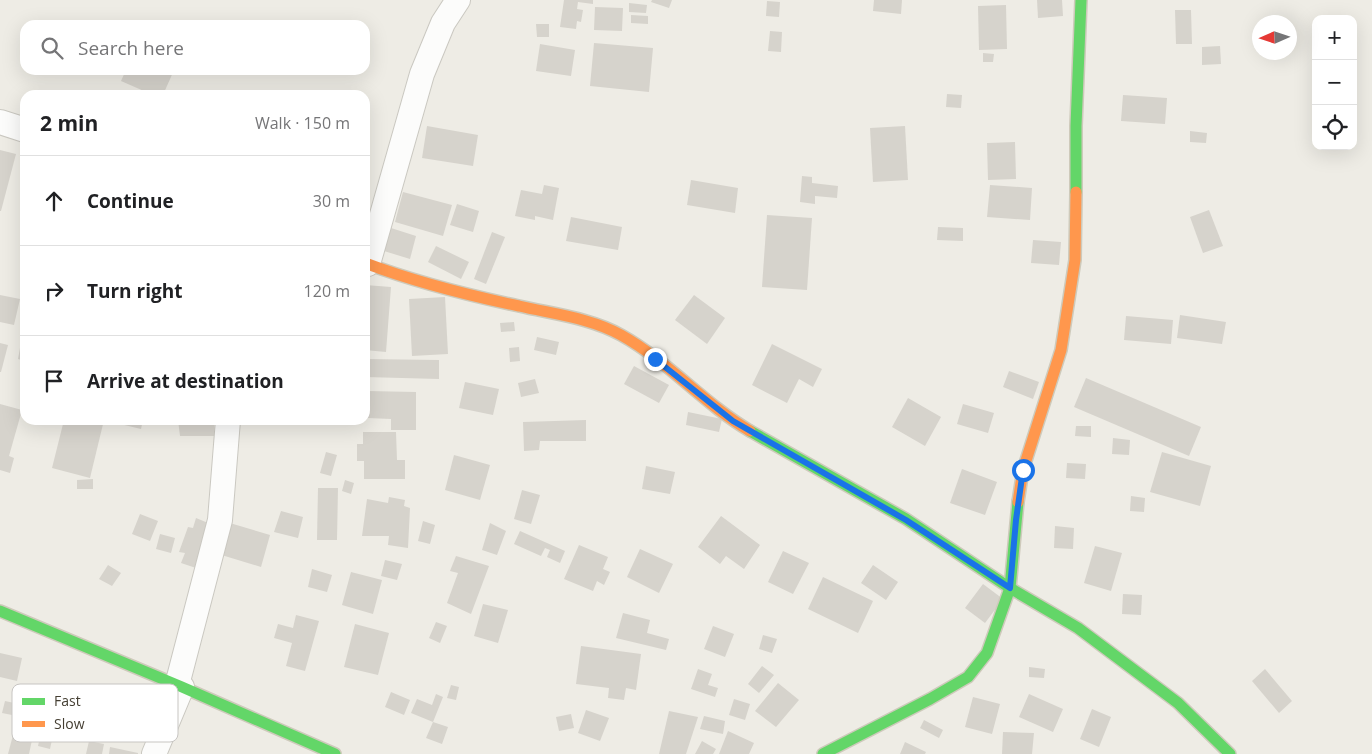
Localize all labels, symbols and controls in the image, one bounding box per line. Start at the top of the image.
north arrow [1252,15,1297,60]
map controls [1312,15,1357,150]
button: + [1312,15,1357,60]
search box [20,20,370,75]
icon: search [38,34,66,62]
text: Search here [78,35,184,61]
button: − [1312,60,1357,105]
button: locate [1312,105,1357,150]
text: 2 min [40,109,98,137]
text: Walk · 150 m [255,112,350,134]
icon: ahead [40,187,68,215]
text: Continue [87,188,174,214]
text: 30 m [313,190,350,212]
icon: right [40,277,68,305]
text: Turn right [87,278,182,304]
text: 120 m [304,280,350,302]
route end [644,348,667,371]
icon: arrive [40,367,68,395]
text: Arrive at destination [87,368,284,394]
route start [1012,459,1035,482]
legend [12,684,178,742]
text: Fast [54,691,81,710]
text: Slow [54,714,85,733]

